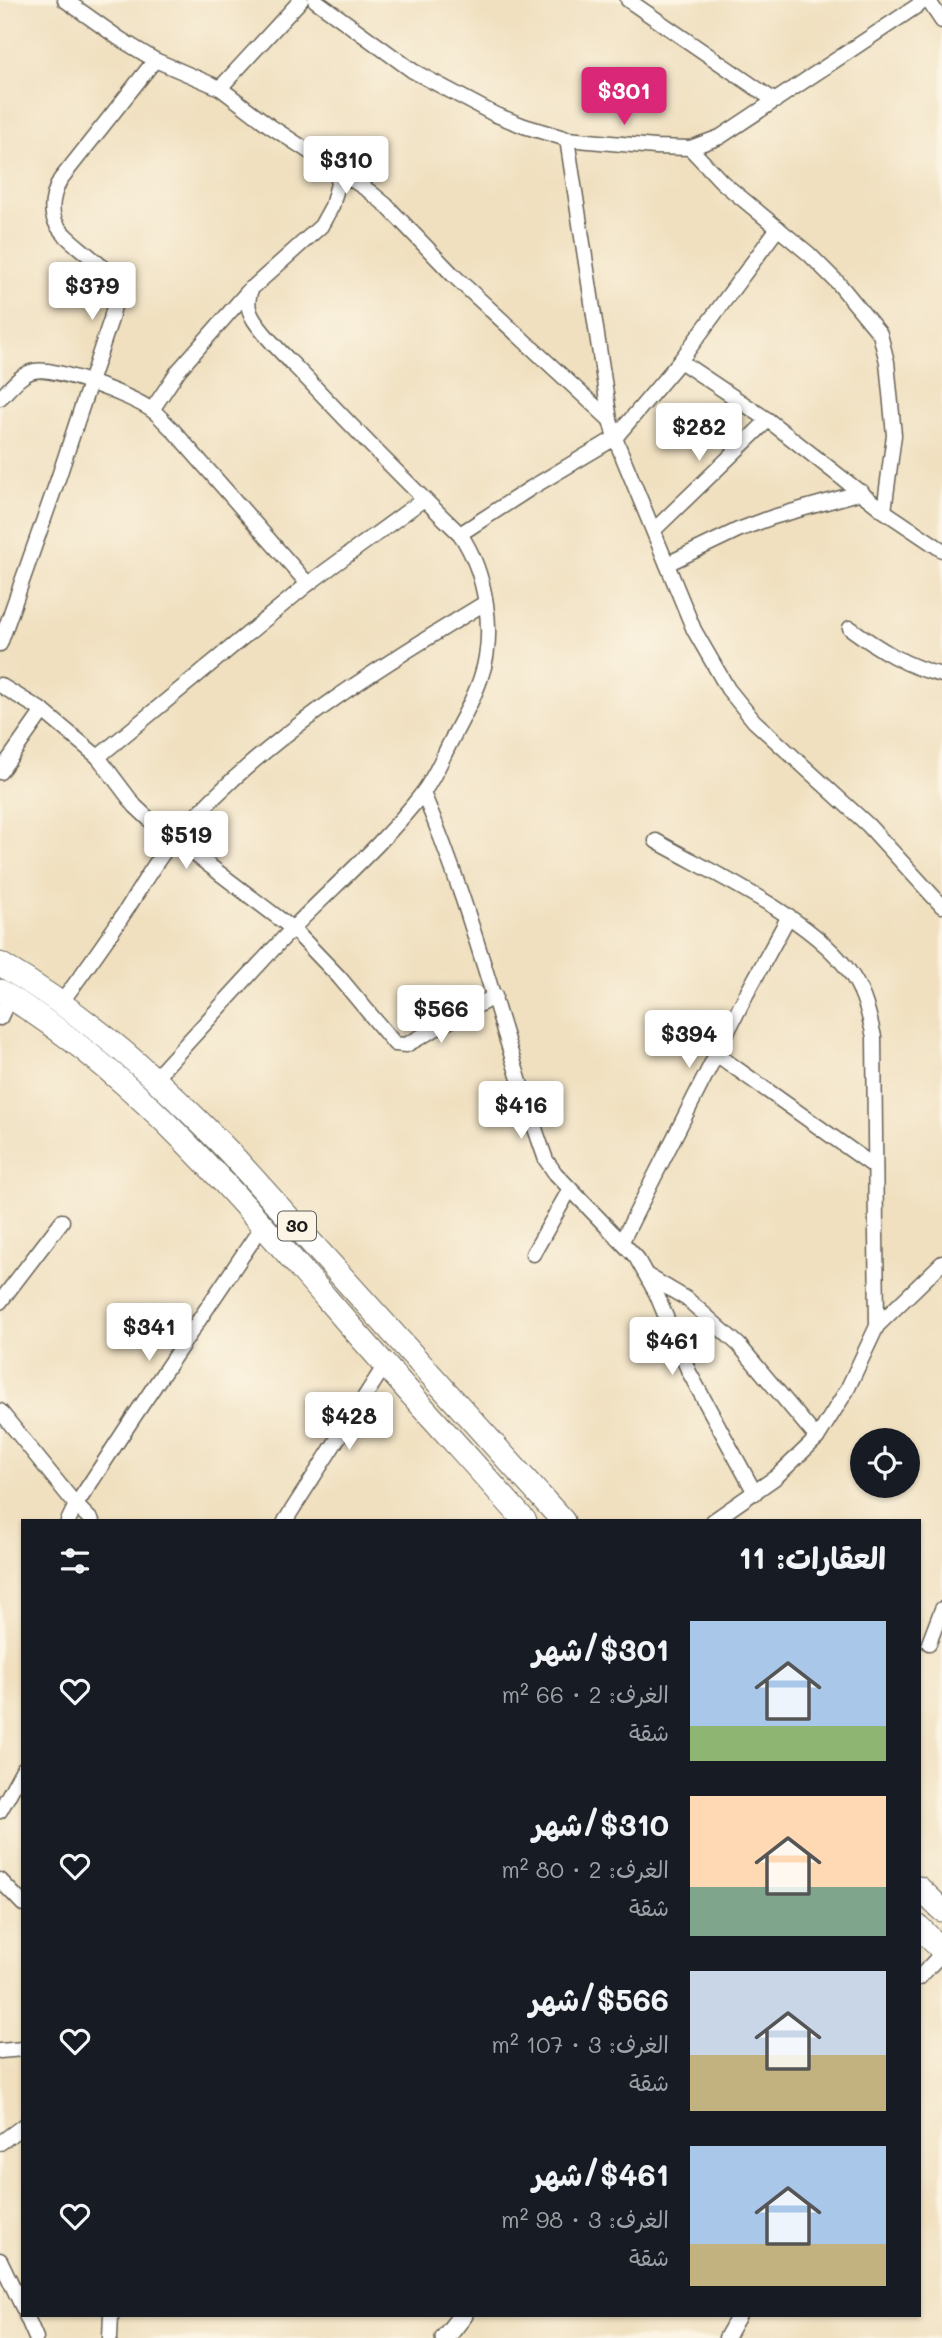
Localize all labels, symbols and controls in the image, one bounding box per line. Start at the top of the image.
pin: $301 [583,68,665,127]
text: $301 [598,75,651,105]
pin: $310 [305,136,387,196]
text: $310 [320,144,373,174]
pin: $379 [51,262,133,322]
text: $379 [65,270,119,300]
pin: $282 [658,404,740,463]
text: $282 [672,411,726,441]
pin: $519 [145,812,227,871]
text: $519 [160,819,212,849]
pin: $566 [400,986,482,1045]
text: $566 [413,993,469,1023]
pin: $394 [648,1010,730,1070]
text: $394 [661,1018,717,1048]
pin: $416 [480,1082,562,1141]
text: $416 [495,1089,547,1119]
road number: 30 [278,1212,316,1240]
pin: $341 [108,1304,190,1363]
text: $341 [123,1311,175,1341]
pin: $461 [631,1318,713,1377]
text: $461 [646,1325,698,1355]
pin: $428 [308,1392,390,1452]
text: $428 [321,1400,377,1430]
map controls [850,1428,920,1498]
button: locate [850,1428,920,1498]
text: العقارات: 11 [739,1537,886,1577]
icon: filters [56,1542,94,1580]
text: $301/شهر [532,1629,669,1669]
icon: home [746,1649,830,1733]
icon: heart [56,1672,94,1710]
text: الغرف: 2 · 66 m² [502,1679,669,1709]
text: شقة [629,1717,669,1747]
text: $310/شهر [532,1804,669,1844]
icon: home [746,1824,830,1908]
icon: heart [56,1847,94,1885]
text: الغرف: 2 · 80 m² [501,1854,669,1884]
text: شقة [629,1892,669,1922]
text: $566/شهر [529,1979,669,2019]
icon: home [746,1999,830,2083]
icon: heart [56,2022,94,2060]
text: الغرف: 3 · 107 m² [492,2029,669,2059]
text: شقة [629,2067,669,2097]
text: $461/شهر [533,2154,669,2194]
icon: home [746,2174,830,2258]
icon: heart [56,2197,94,2235]
text: الغرف: 3 · 98 m² [501,2204,669,2234]
text: شقة [629,2242,669,2272]

